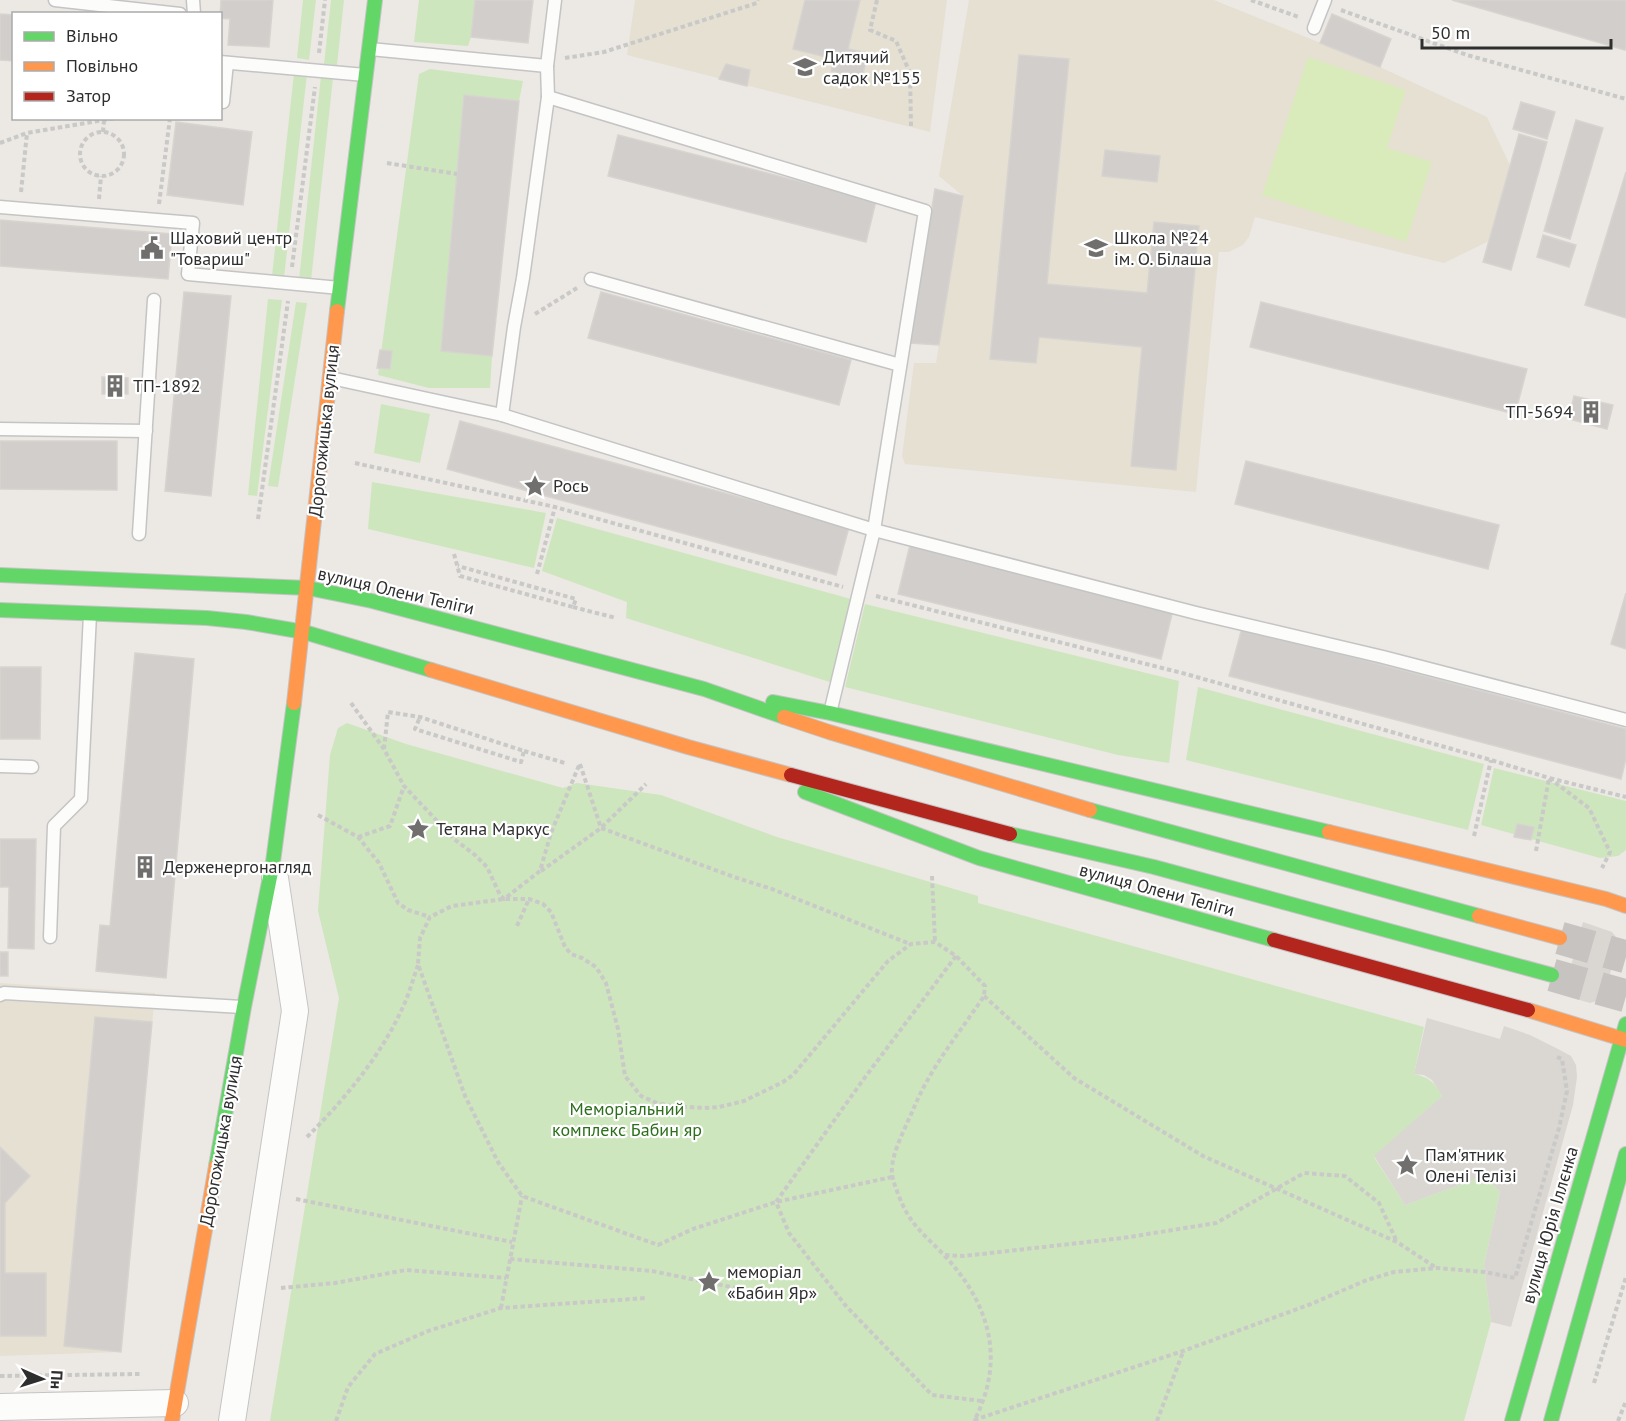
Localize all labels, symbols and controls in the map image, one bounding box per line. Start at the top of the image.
legend [12,12,222,120]
scale bar [1422,12,1611,50]
text: 50 m [1431,21,1470,44]
text: Вільно [66,24,118,47]
place label: Дитячий садок №155 [823,45,921,89]
text: Повільно [66,54,138,77]
school or university icon: Дитячий садок №155 [792,54,818,80]
text: Затор [66,84,111,107]
place label: Шаховий центр "Товариш" [170,226,292,270]
place label: Школа №24 ім. О. Білаша [1114,226,1212,270]
public building icon: Шаховий центр "Товариш" [139,235,165,261]
school or university icon: Школа №24 ім. О. Білаша [1083,235,1109,261]
street label: Дорогожицька вулиця [303,344,344,518]
building icon: ТП-1892 [102,373,128,399]
place label: ТП-1892 [133,374,201,397]
building icon: ТП-5694 [1578,399,1604,425]
place label: ТП-5694 [1505,400,1573,423]
place icon: Рось [522,473,548,499]
place label: Рось [553,474,589,497]
street label: вулиця Олени Теліги [316,561,477,620]
place icon: Тетяна Маркус [405,816,431,842]
place label: Тетяна Маркус [436,817,550,840]
building icon: Держенергонагляд [132,854,158,880]
place label: Держенергонагляд [163,855,311,878]
street label: вулиця Олени Теліги [1077,858,1237,921]
street label: Дорогожицька вулиця [194,1054,247,1228]
park label: Меморіальний комплекс Бабин яр [552,1097,702,1141]
place label: Пам'ятник Олені Телізі [1425,1143,1517,1187]
street label: вулиця Юрія Іллєнка [1516,1144,1583,1306]
place icon: Пам'ятник Олені Телізі [1394,1152,1420,1178]
place label: меморіал «Бабин Яр» [727,1260,817,1304]
place icon: меморіал «Бабин Яр» [696,1269,722,1295]
north arrow [12,1349,72,1409]
text: Пн [47,1370,67,1390]

